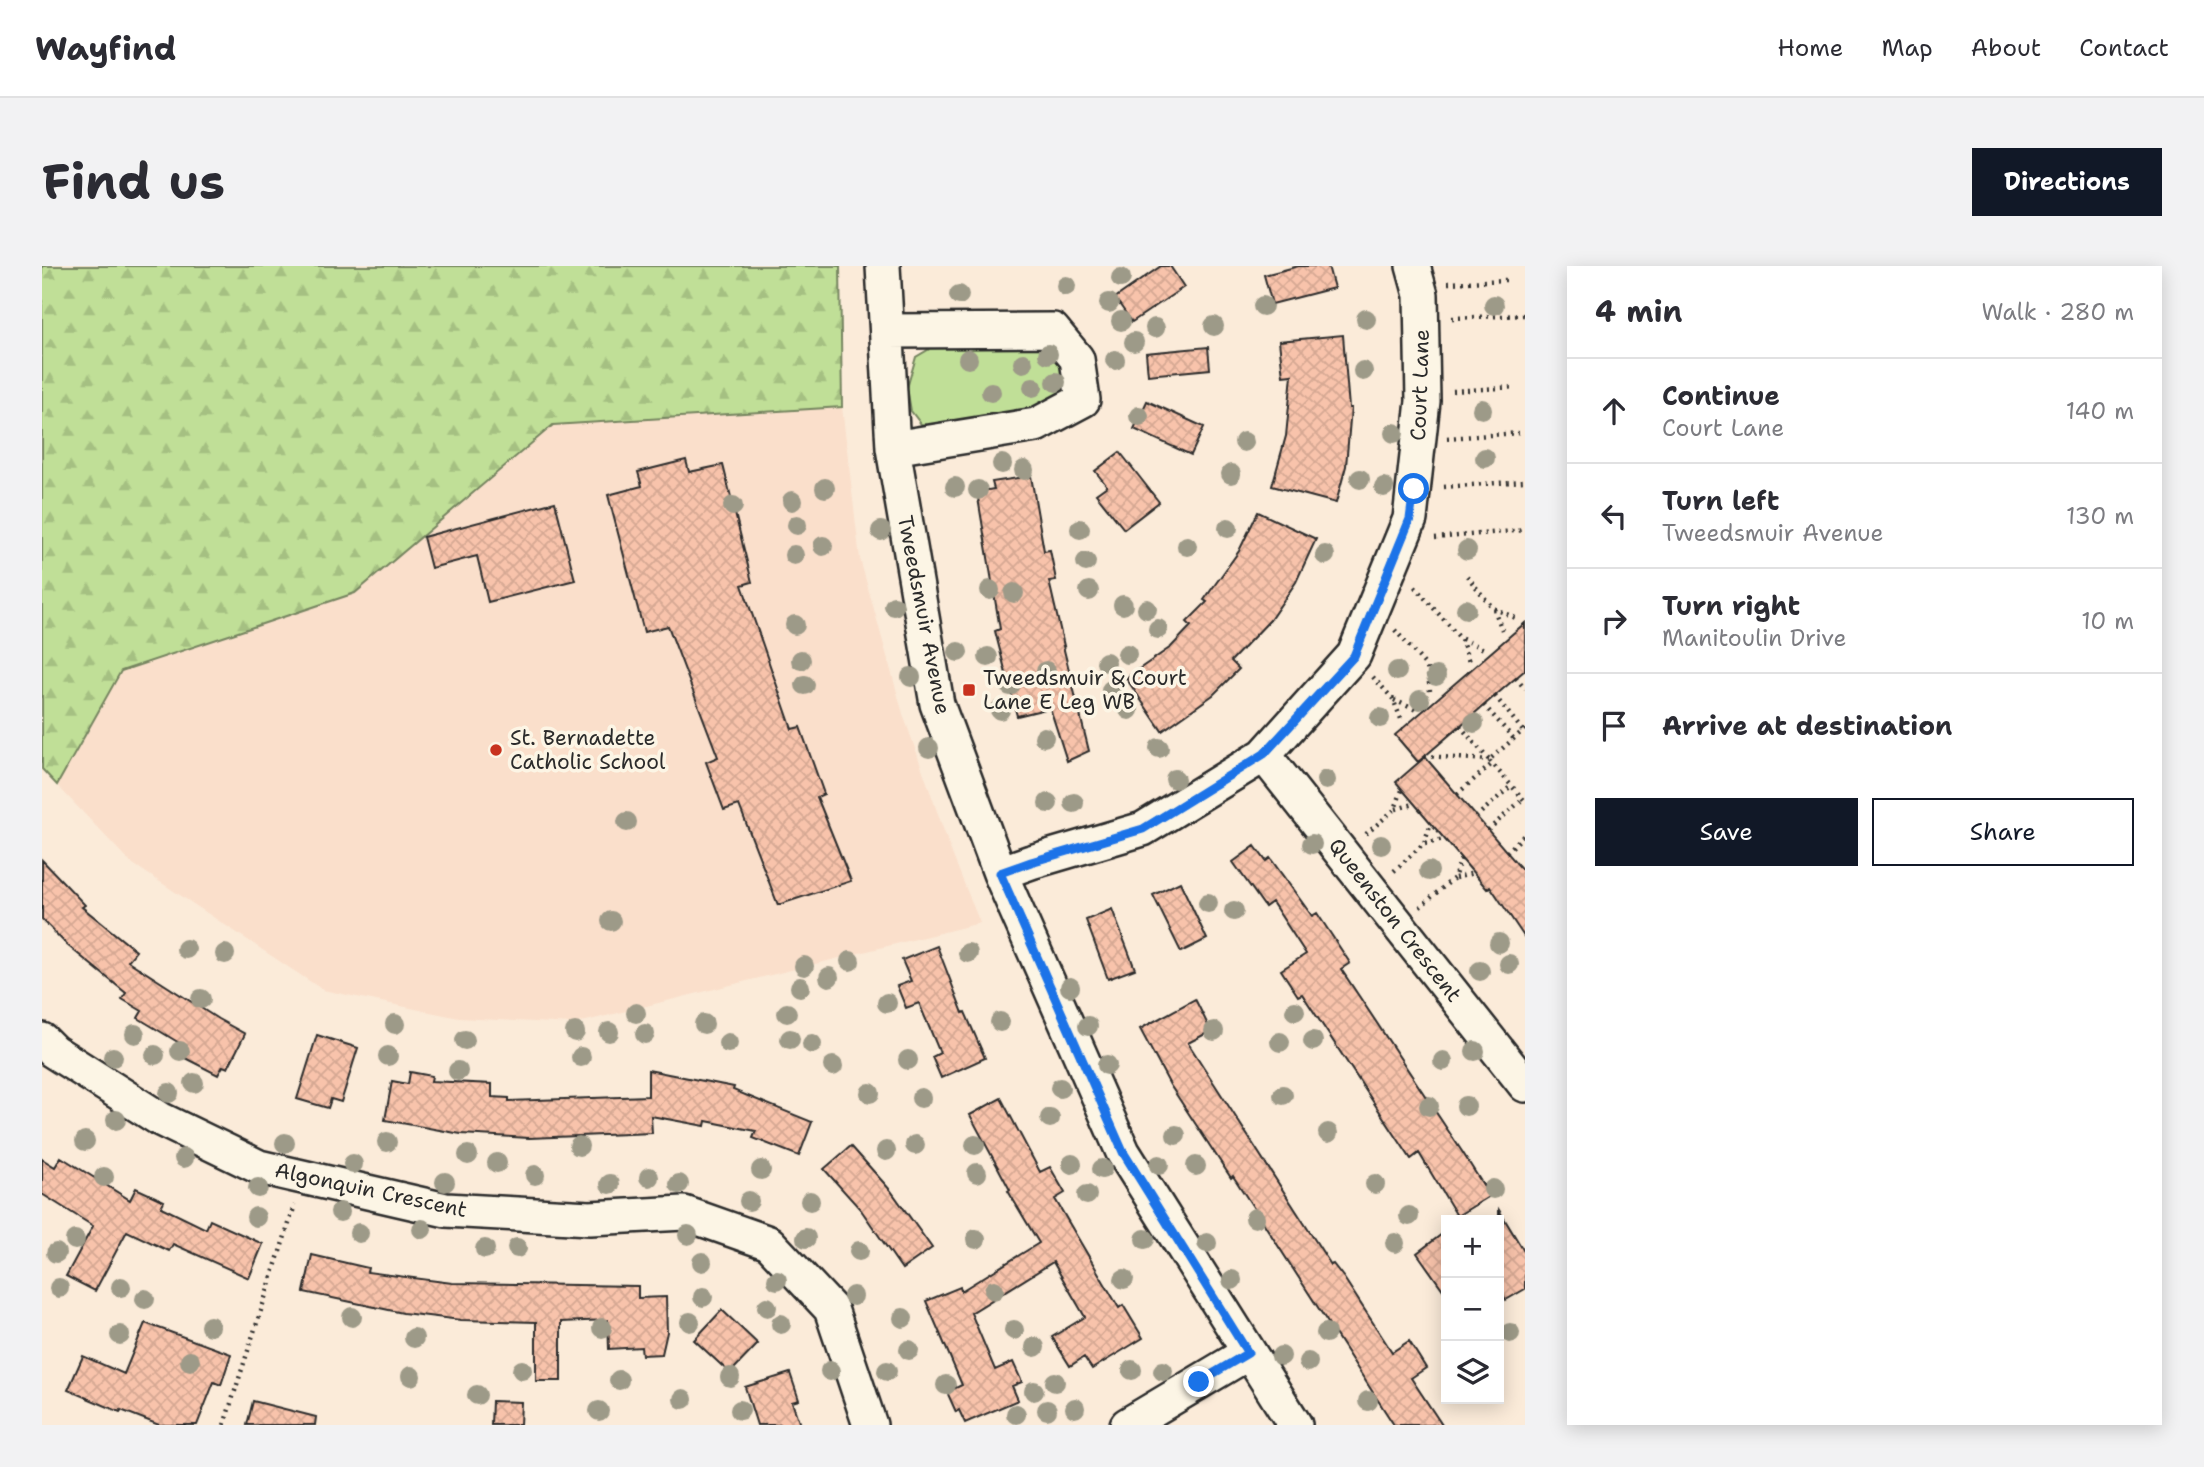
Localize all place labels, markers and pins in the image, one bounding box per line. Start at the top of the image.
place label: Tweedsmuir & Court Lane E Leg WB [983,664,1187,716]
marker: Tweedsmuir & Court Lane E Leg WB [961,682,977,698]
place label: St. Bernadette Catholic School [510,724,666,776]
marker: St. Bernadette Catholic School [488,742,504,758]

